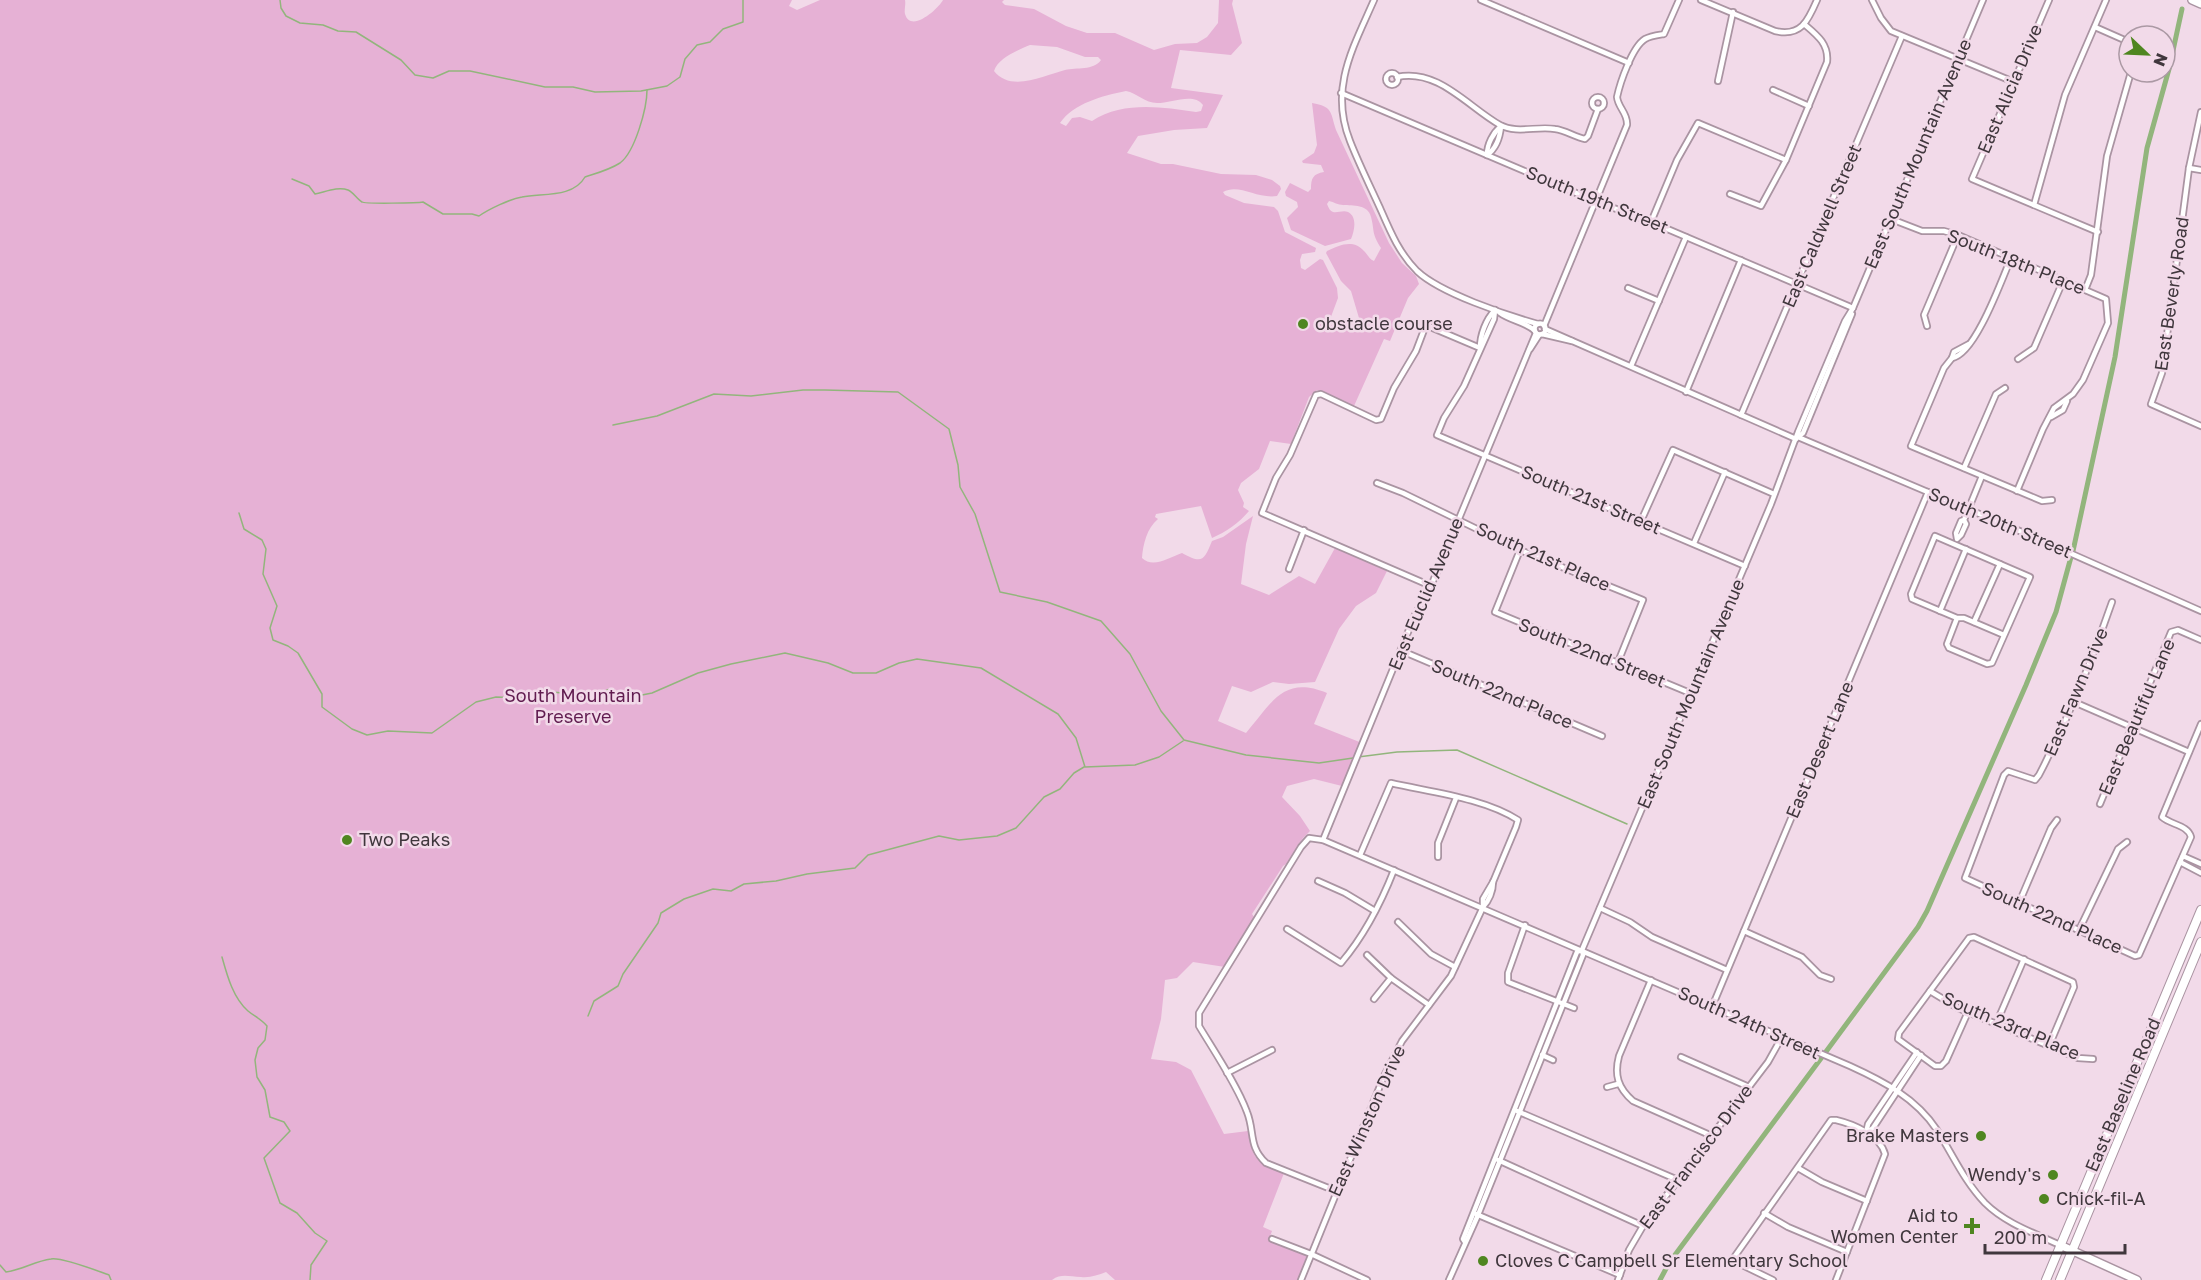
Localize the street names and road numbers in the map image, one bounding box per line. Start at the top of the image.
street label: East Alicia Drive [1972,21,2046,157]
street label: East South Mountain Avenue [1859,35,1976,272]
street label: East Caldwell Street [1777,141,1865,311]
street label: South 19th Street [1523,160,1672,238]
street label: East Beverly Road [2149,215,2193,372]
street label: South 18th Place [1944,223,2088,299]
street label: South 21st Street [1518,460,1665,538]
street label: South 20th Street [1925,482,2075,562]
street label: East Euclid Avenue [1383,514,1467,673]
street label: South 21st Place [1473,517,1614,595]
street label: East South Mountain Avenue [1632,575,1749,812]
street label: South 22nd Street [1516,613,1669,692]
street label: East Fawn Drive [2038,624,2112,759]
street label: East Beautiful Lane [2093,635,2179,798]
street label: South 22nd Place [1428,653,1576,733]
street label: East Desert Lane [1780,678,1858,821]
street label: South 22nd Place [1979,876,2126,958]
street label: South 24th Street [1675,981,1824,1063]
street label: South 23rd Place [1939,986,2084,1064]
street label: East Baseline Road [2080,1014,2164,1175]
street label: East Winston Drive [1323,1042,1409,1200]
street label: East Francisco Drive [1634,1080,1757,1233]

